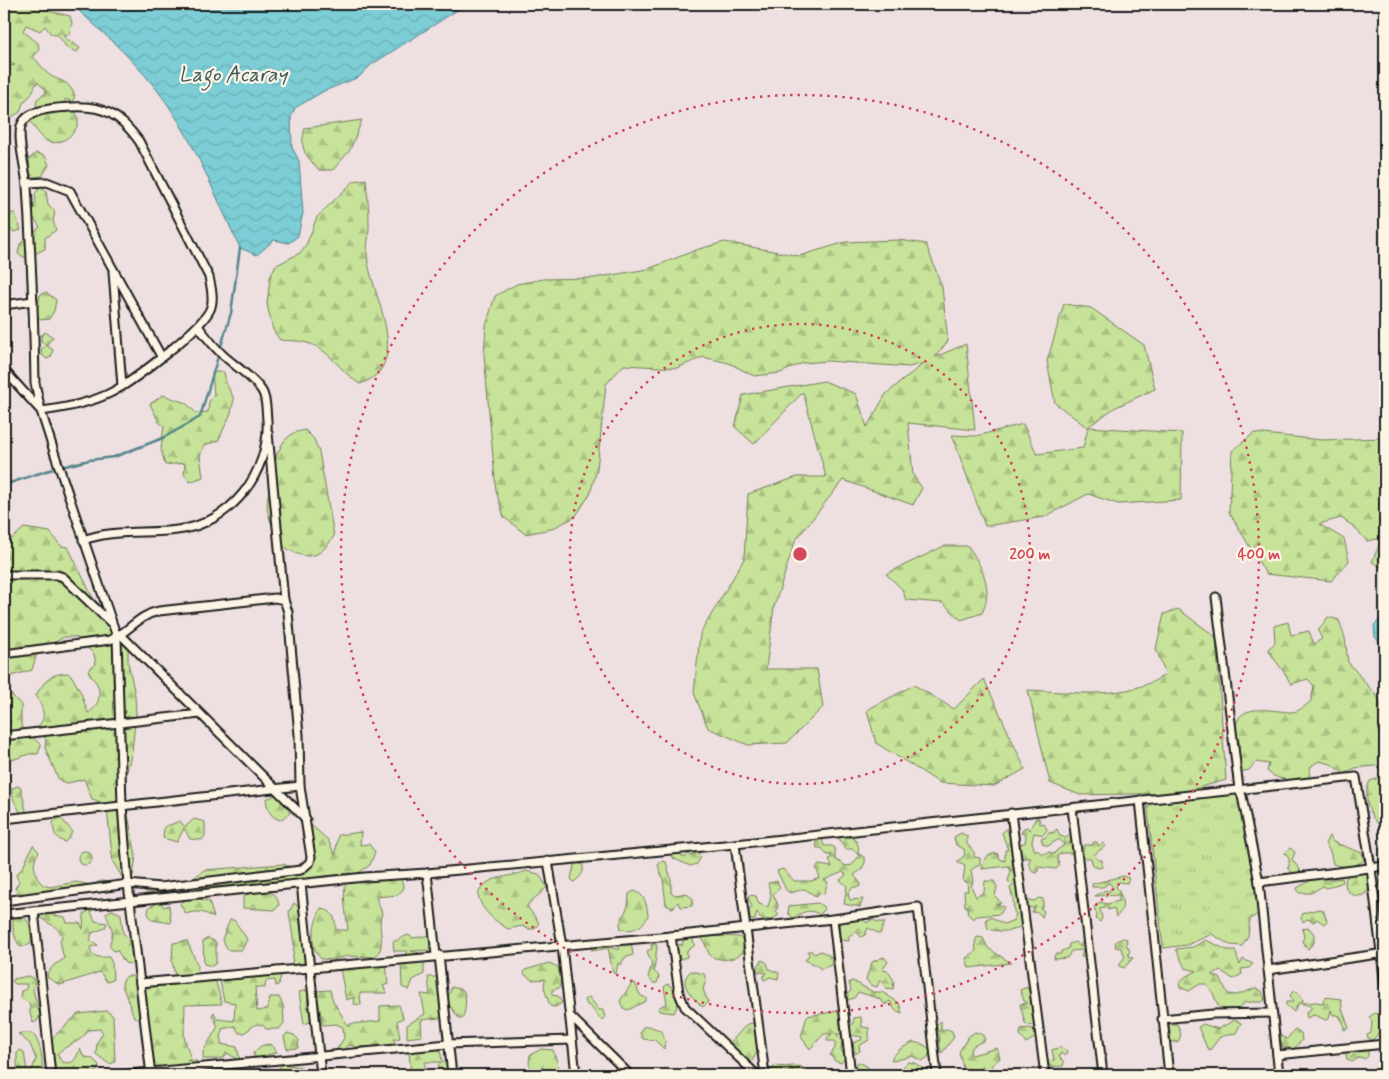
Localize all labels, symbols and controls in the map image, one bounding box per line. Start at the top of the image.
water label: Lago Acaray [179,61,289,91]
centre of rings [791,545,809,563]
text: 200 m [1010,545,1051,565]
text: 400 m [1238,545,1280,565]

